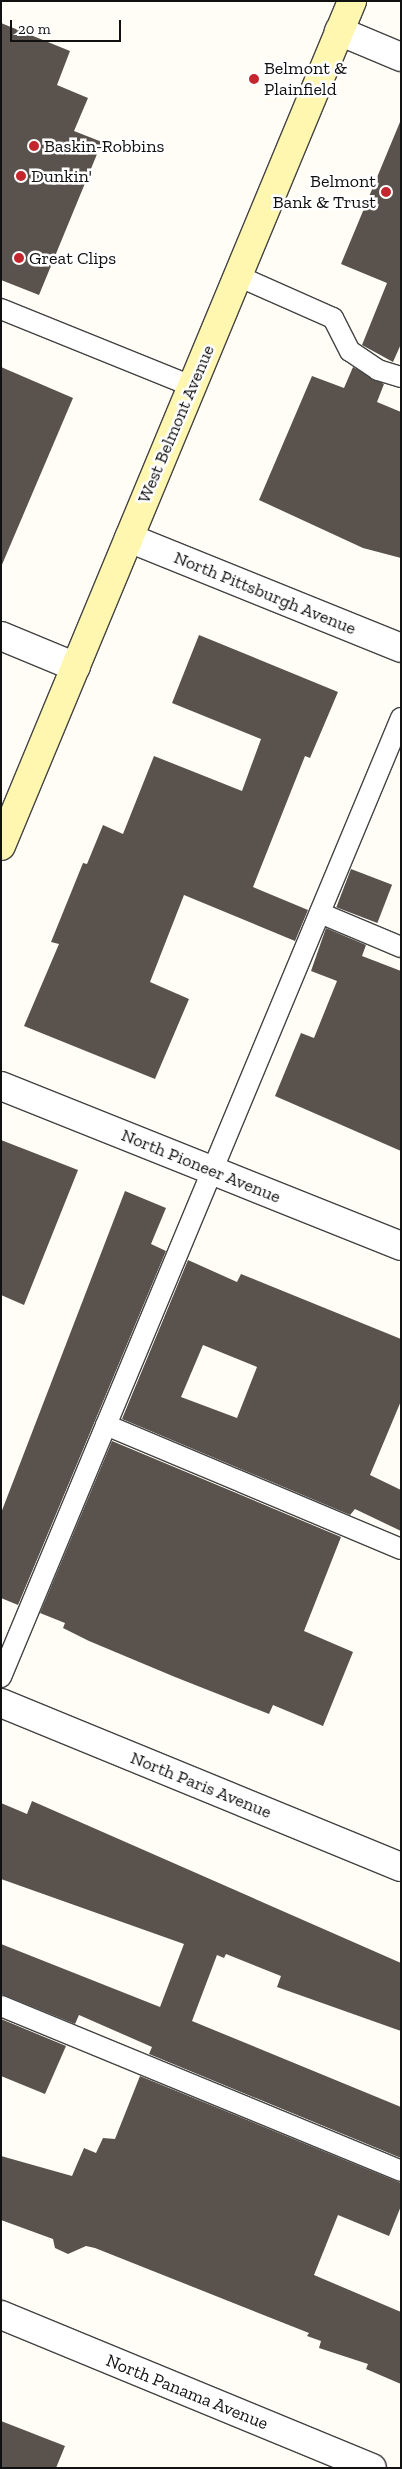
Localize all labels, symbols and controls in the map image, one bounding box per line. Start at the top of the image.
scale bar [12,10,124,42]
text: 20 m [18,20,51,38]
place label: Belmont & Plainfield [264,58,347,100]
marker: Belmont & Plainfield [248,73,260,85]
place label: Baskin-Robbins [44,135,164,157]
marker: Baskin-Robbins [28,140,40,152]
place label: Dunkin' [31,165,92,187]
marker: Dunkin' [15,170,27,182]
place label: Belmont Bank & Trust [272,171,376,213]
marker: Belmont Bank & Trust [380,186,392,198]
place label: Great Clips [29,247,116,269]
marker: Great Clips [13,252,25,264]
street label: West Belmont Avenue [133,341,219,507]
street label: North Pittsburgh Avenue [170,546,360,640]
street label: North Pioneer Avenue [118,1124,284,1208]
street label: North Paris Avenue [127,1747,275,1823]
street label: North Panama Avenue [102,2349,272,2435]

